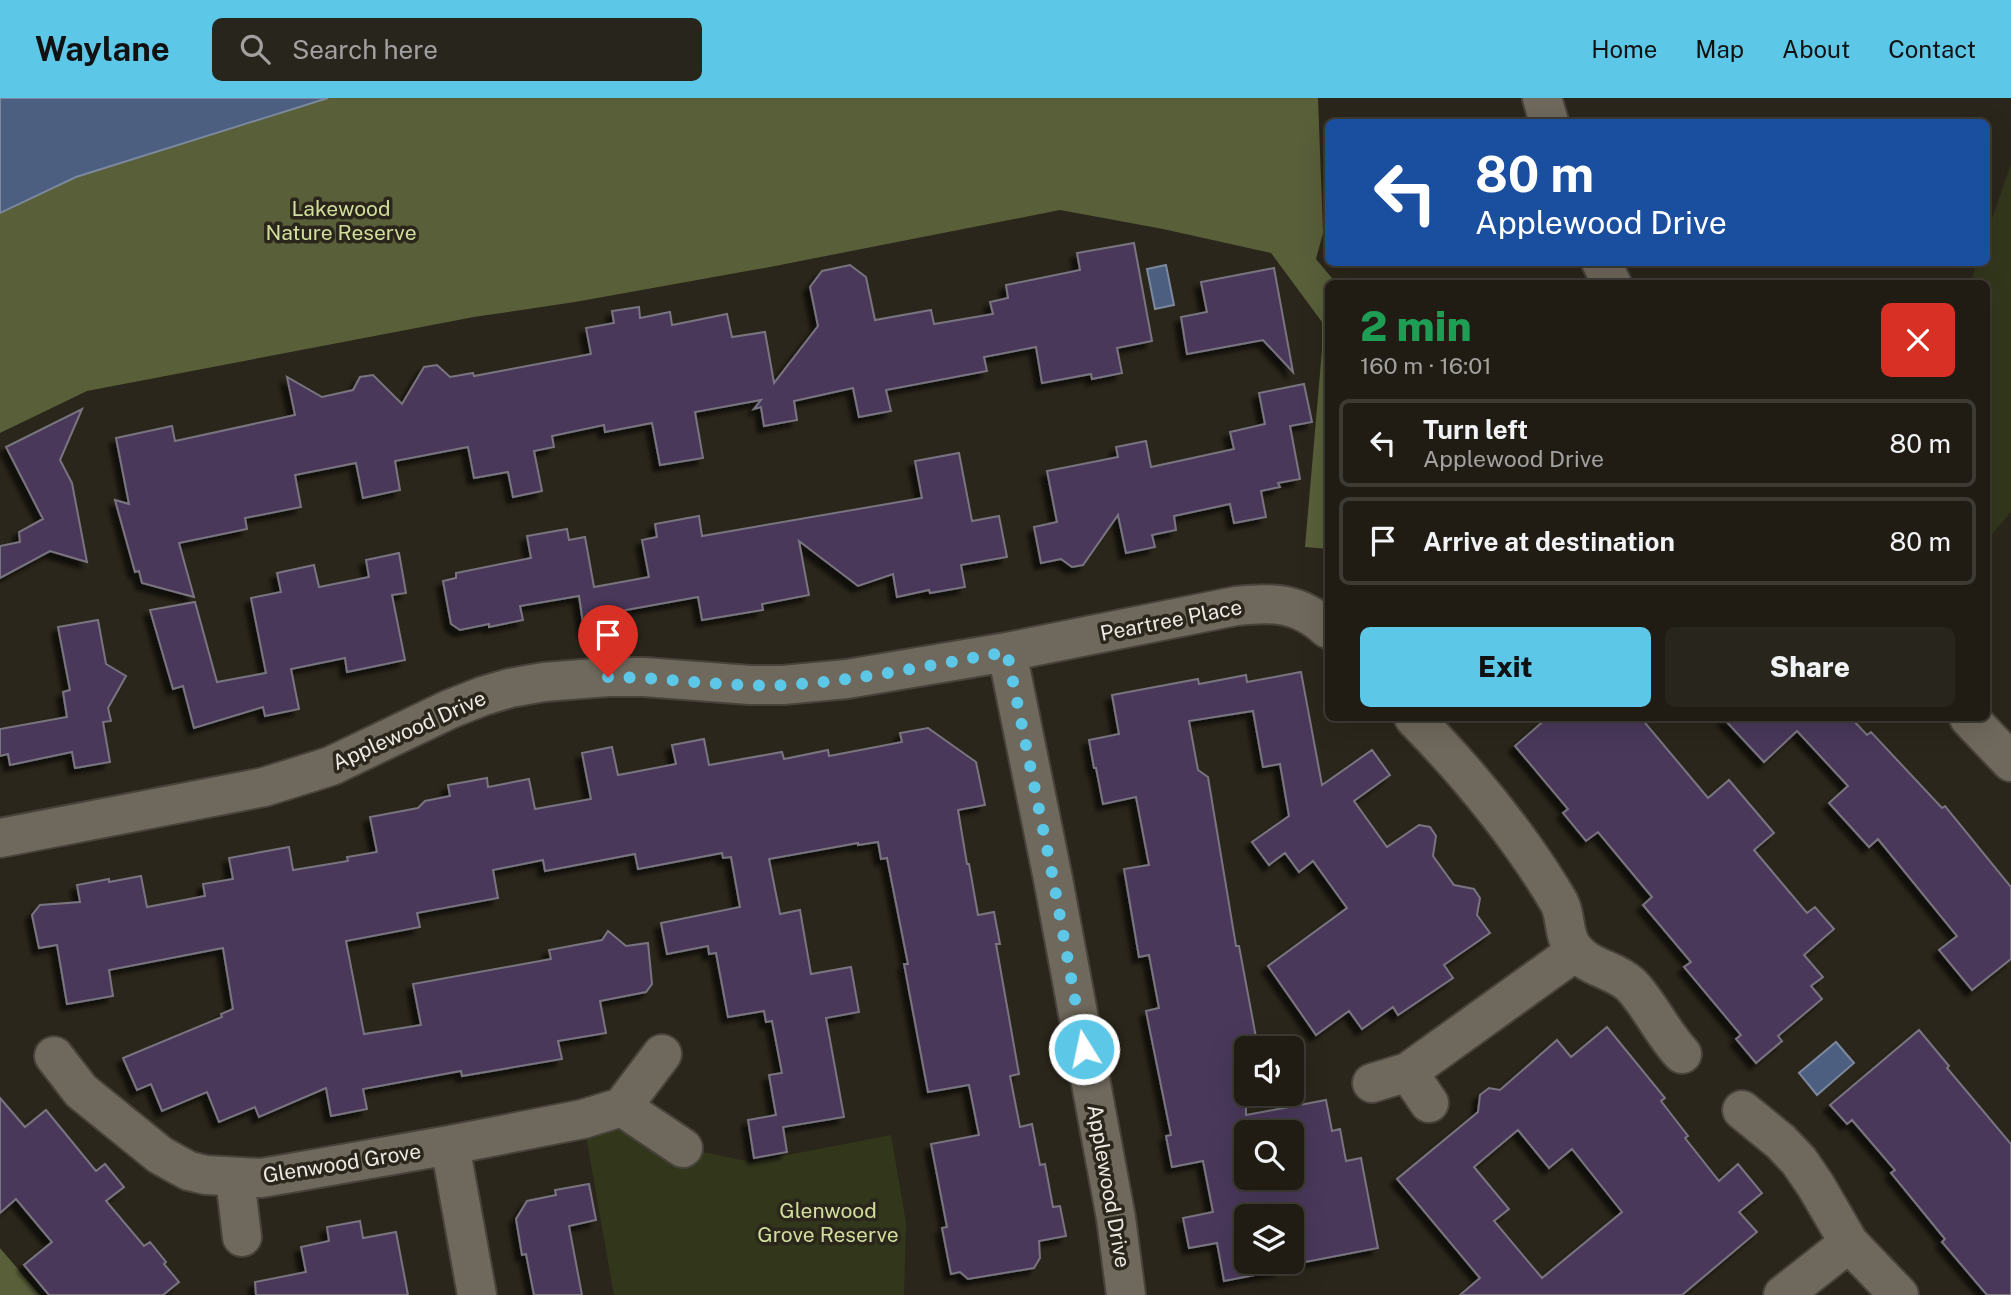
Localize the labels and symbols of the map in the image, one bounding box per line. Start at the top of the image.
park label: Lakewood Nature Reserve [265,196,417,245]
street label: Peartree Place [1098,594,1244,646]
pin [578,605,638,677]
street label: Applewood Drive [328,685,490,775]
position arrow [1047,1012,1121,1086]
street label: Applewood Drive [1082,1102,1136,1270]
street label: Glenwood Grove [261,1138,423,1188]
park label: Glenwood Grove Reserve [757,1198,899,1247]

